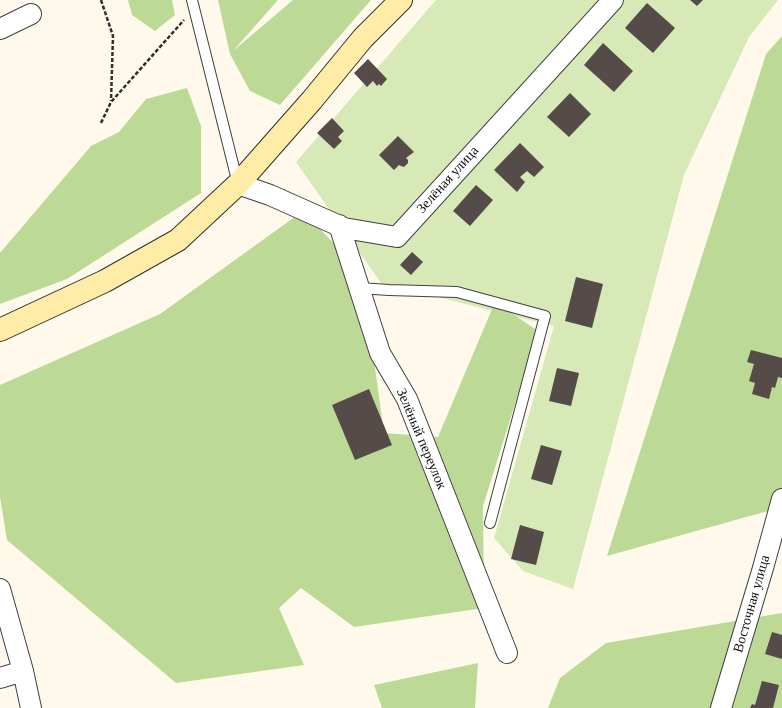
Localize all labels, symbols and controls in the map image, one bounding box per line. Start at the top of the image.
street label: Зелёная улица [413,143,483,217]
street label: Зелёный переулок [392,386,450,492]
street label: Восточная улица [730,553,774,655]

